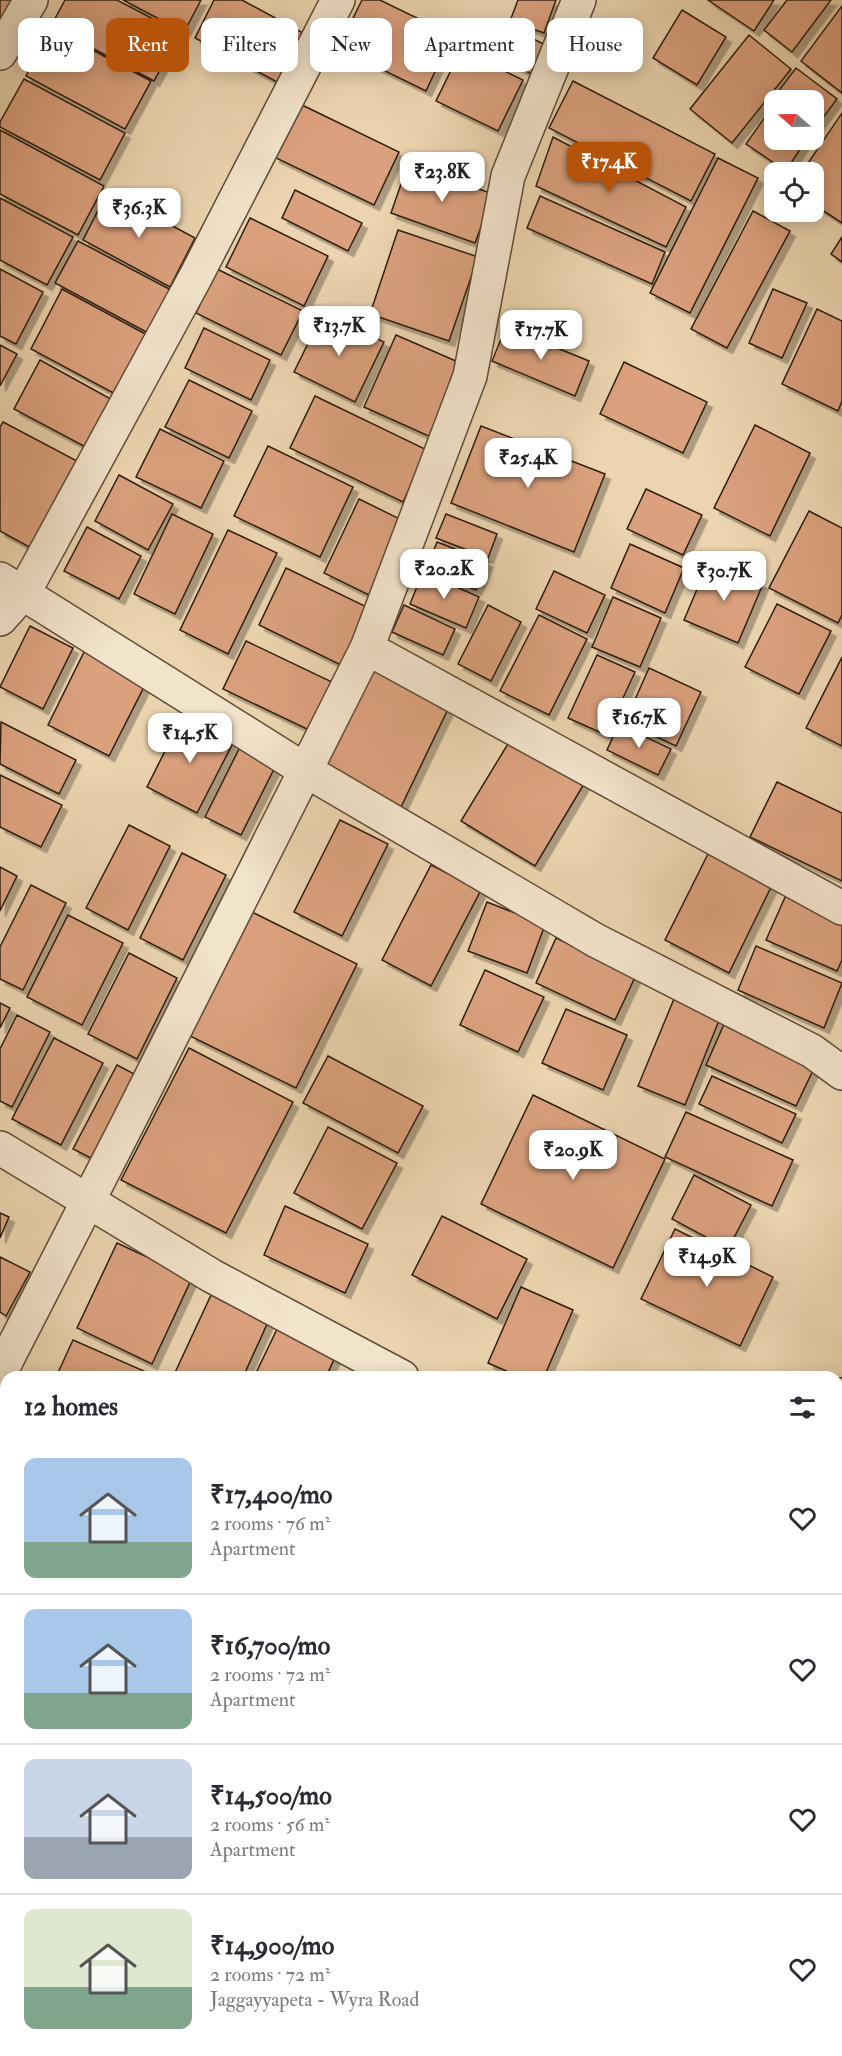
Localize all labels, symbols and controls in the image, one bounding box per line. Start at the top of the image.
chip: Buy [18,18,94,72]
chip: Rent [106,18,189,72]
chip: Filters [201,18,298,72]
chip: New [310,18,392,72]
chip: Apartment [404,18,535,72]
chip: House [547,18,643,72]
north arrow [764,90,824,150]
map controls [764,90,824,222]
pin: ₹17.4K [560,142,658,193]
text: ₹17.4K [581,149,637,174]
pin: ₹23.8K [393,152,491,203]
text: ₹23.8K [414,159,470,184]
button: locate [764,162,824,222]
pin: ₹36.3K [90,188,188,239]
text: ₹36.3K [112,195,166,220]
pin: ₹13.7K [290,306,388,357]
pin: ₹17.7K [492,310,590,361]
text: ₹13.7K [313,313,365,338]
text: ₹17.7K [514,317,568,342]
pin: ₹25.4K [479,438,577,489]
text: ₹25.4K [499,445,557,470]
pin: ₹20.2K [395,549,493,600]
pin: ₹30.7K [675,551,773,602]
text: ₹20.2K [414,556,474,581]
text: ₹30.7K [696,558,752,583]
pin: ₹16.7K [590,698,688,749]
text: ₹16.7K [612,705,666,730]
pin: ₹14.5K [141,713,239,764]
text: ₹14.5K [162,720,218,745]
pin: ₹20.9K [524,1130,622,1181]
text: ₹20.9K [543,1137,603,1162]
pin: ₹14.9K [658,1237,756,1288]
text: ₹14.9K [678,1244,736,1269]
text: 12 homes [24,1391,118,1423]
icon: filters [786,1391,819,1424]
text: ₹17,400/mo [210,1479,332,1511]
icon: home [72,1482,144,1554]
icon: heart [786,1502,819,1535]
text: 2 rooms · 76 m² [210,1511,330,1536]
text: Apartment [210,1536,295,1561]
text: ₹16,700/mo [210,1630,330,1662]
icon: home [72,1633,144,1705]
icon: heart [786,1653,819,1686]
text: 2 rooms · 72 m² [210,1662,330,1687]
text: Apartment [210,1687,295,1712]
text: ₹14,500/mo [210,1780,332,1812]
icon: home [72,1783,144,1855]
icon: heart [786,1803,819,1836]
text: 2 rooms · 56 m² [210,1812,330,1837]
text: Apartment [210,1837,295,1862]
text: ₹14,900/mo [210,1930,334,1962]
icon: home [72,1933,144,2005]
icon: heart [786,1953,819,1986]
text: 2 rooms · 72 m² [210,1962,330,1987]
text: Jaggayyapeta - Wyra Road [210,1987,419,2012]

